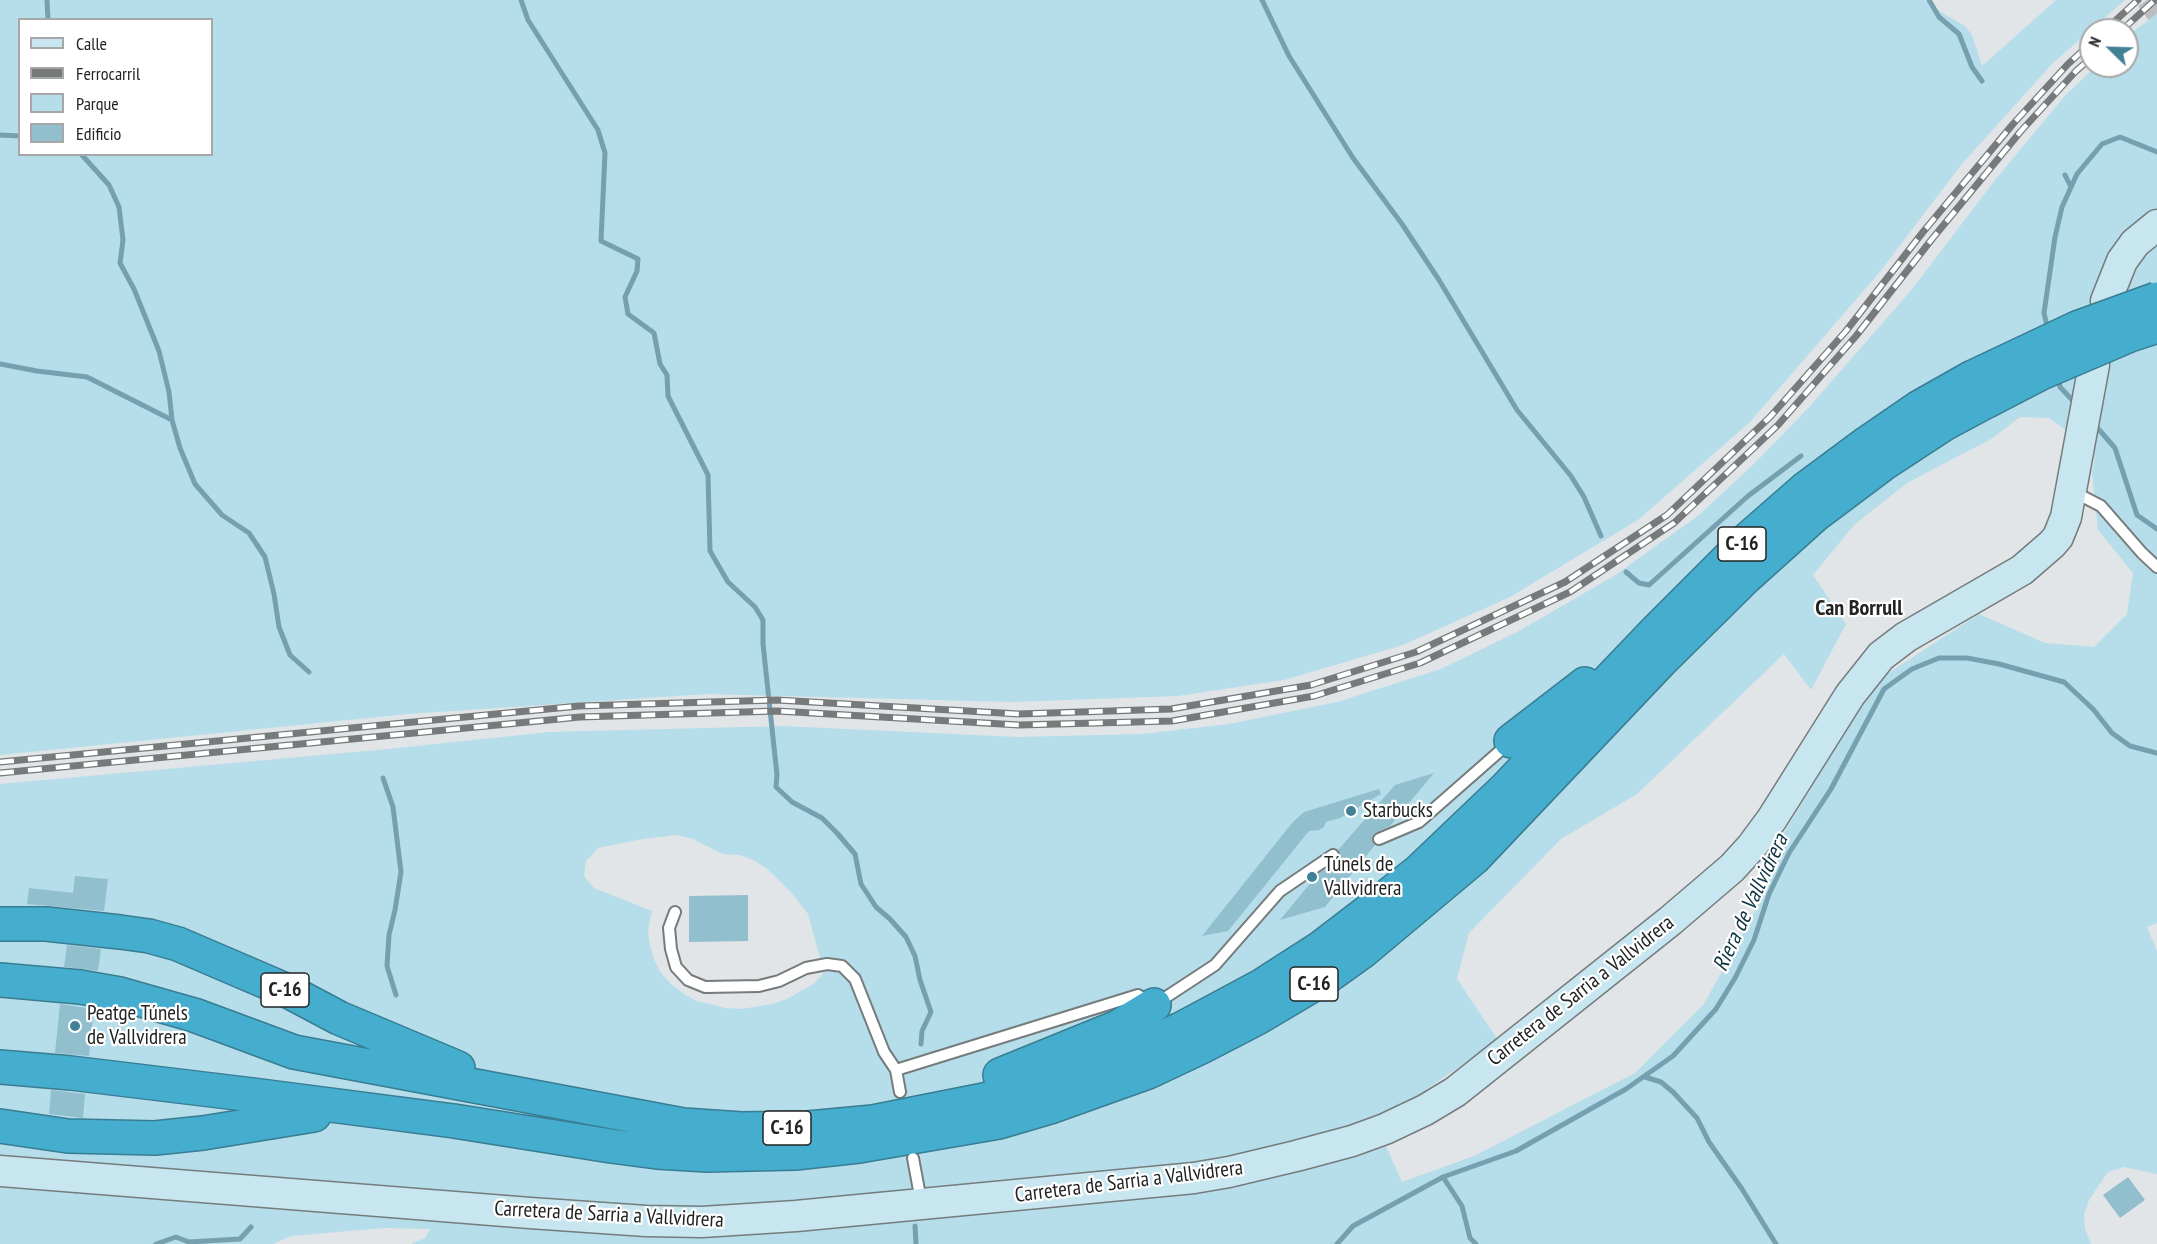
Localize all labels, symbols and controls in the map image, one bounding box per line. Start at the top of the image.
legend [18,18,213,156]
north arrow [2079,18,2139,78]
text: Calle [76,32,107,55]
text: N [2083,34,2105,50]
text: Ferrocarril [76,62,140,85]
text: Parque [76,92,119,115]
text: Edificio [76,122,121,145]
road number: C-16 [1718,527,1766,561]
district label: Can Borrull [1815,596,1903,622]
place label: Starbucks [1363,798,1433,824]
marker: Starbucks [1344,804,1358,818]
water label: Riera de Vallvidrera [1708,830,1794,976]
place label: Túnels de Vallvidrera [1324,852,1401,902]
marker: Túnels de Vallvidrera [1305,870,1319,884]
street label: Carretera de Sarria a Vallvidrera [1483,910,1679,1072]
road number: C-16 [1290,967,1338,1001]
road number: C-16 [261,973,309,1007]
place label: Peatge Túnels de Vallvidrera [87,1001,188,1051]
marker: Peatge Túnels de Vallvidrera [68,1019,82,1033]
road number: C-16 [763,1111,811,1145]
street label: Carretera de Sarria a Vallvidrera [1014,1156,1244,1208]
street label: Carretera de Sarria a Vallvidrera [494,1196,724,1234]

